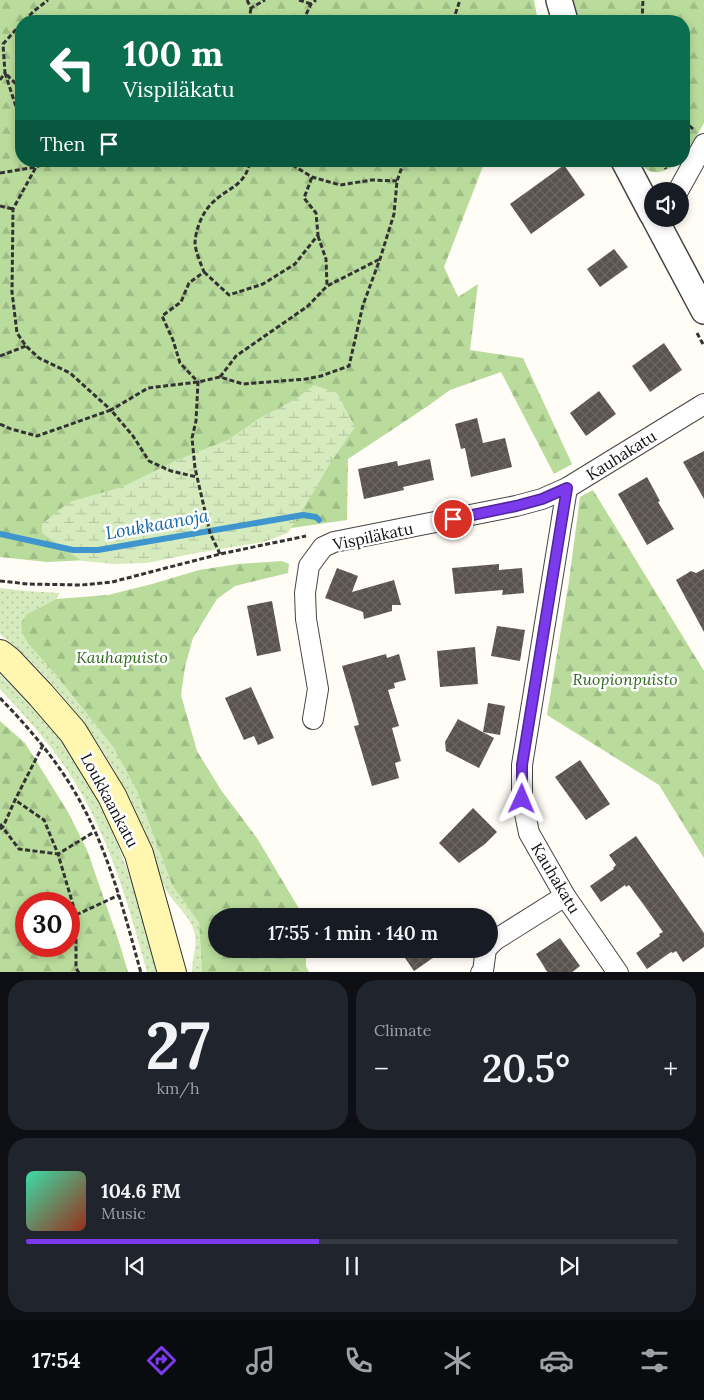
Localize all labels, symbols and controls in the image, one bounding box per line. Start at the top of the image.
text: 100 m [123,31,223,76]
icon: left [40,35,105,100]
text: Vispiläkatu [123,75,235,103]
icon: arrive [95,130,123,158]
text: Then [40,132,85,156]
map controls [644,182,689,227]
button: sound [644,182,689,227]
street label: Kauhakatu [582,425,660,484]
pin [432,498,474,540]
water label: Loukkaanoja [104,504,211,544]
icon: arrive [439,505,467,533]
street label: Vispiläkatu [330,518,415,554]
park label: Kauhapuisto [76,647,168,667]
park label: Ruopionpuisto [572,669,678,689]
street label: Loukkaankatu [77,749,143,851]
position arrow [495,772,547,824]
street label: Kauhakatu [527,839,585,917]
speed limit sign: 30 [15,892,80,957]
text: 17:55 · 1 min · 140 m [268,921,438,945]
text: 27 [145,1004,211,1087]
text: Climate [374,1020,431,1040]
text: 20.5° [482,1044,570,1092]
text: − [374,1051,389,1087]
text: + [663,1051,678,1087]
text: km/h [156,1078,200,1098]
text: 104.6 FM [101,1179,181,1203]
text: Music [101,1203,146,1223]
icon: previous [121,1252,149,1280]
icon: pause [338,1252,366,1280]
icon: next [555,1252,583,1280]
icon: directions [144,1343,179,1378]
icon: music [243,1343,278,1378]
icon: phone [341,1343,376,1378]
icon: climate [440,1343,475,1378]
icon: car [539,1343,574,1378]
icon: filters [637,1343,672,1378]
text: 17:54 [32,1346,81,1374]

